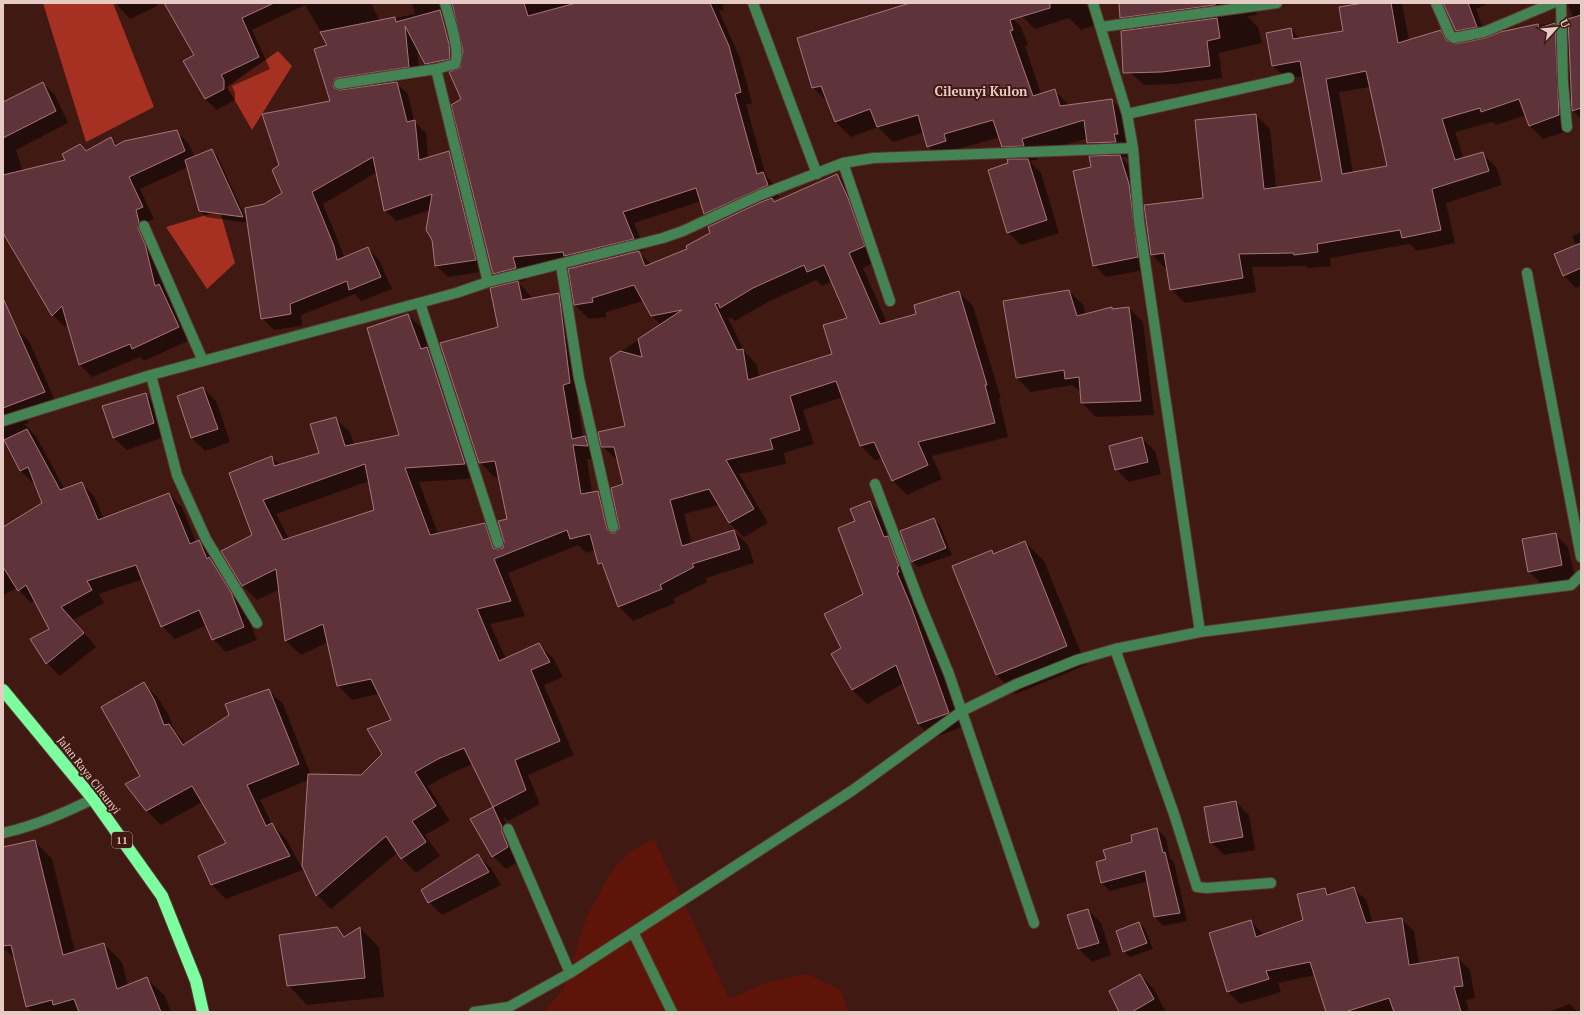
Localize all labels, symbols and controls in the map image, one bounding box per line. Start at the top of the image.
north arrow [1536,8,1576,48]
text: U [1557,17,1573,30]
district label: Cileunyi Kulon [935,82,1028,100]
street label: Jalan Raya Cileunyi [54,733,124,817]
road number: 11 [112,832,132,848]

